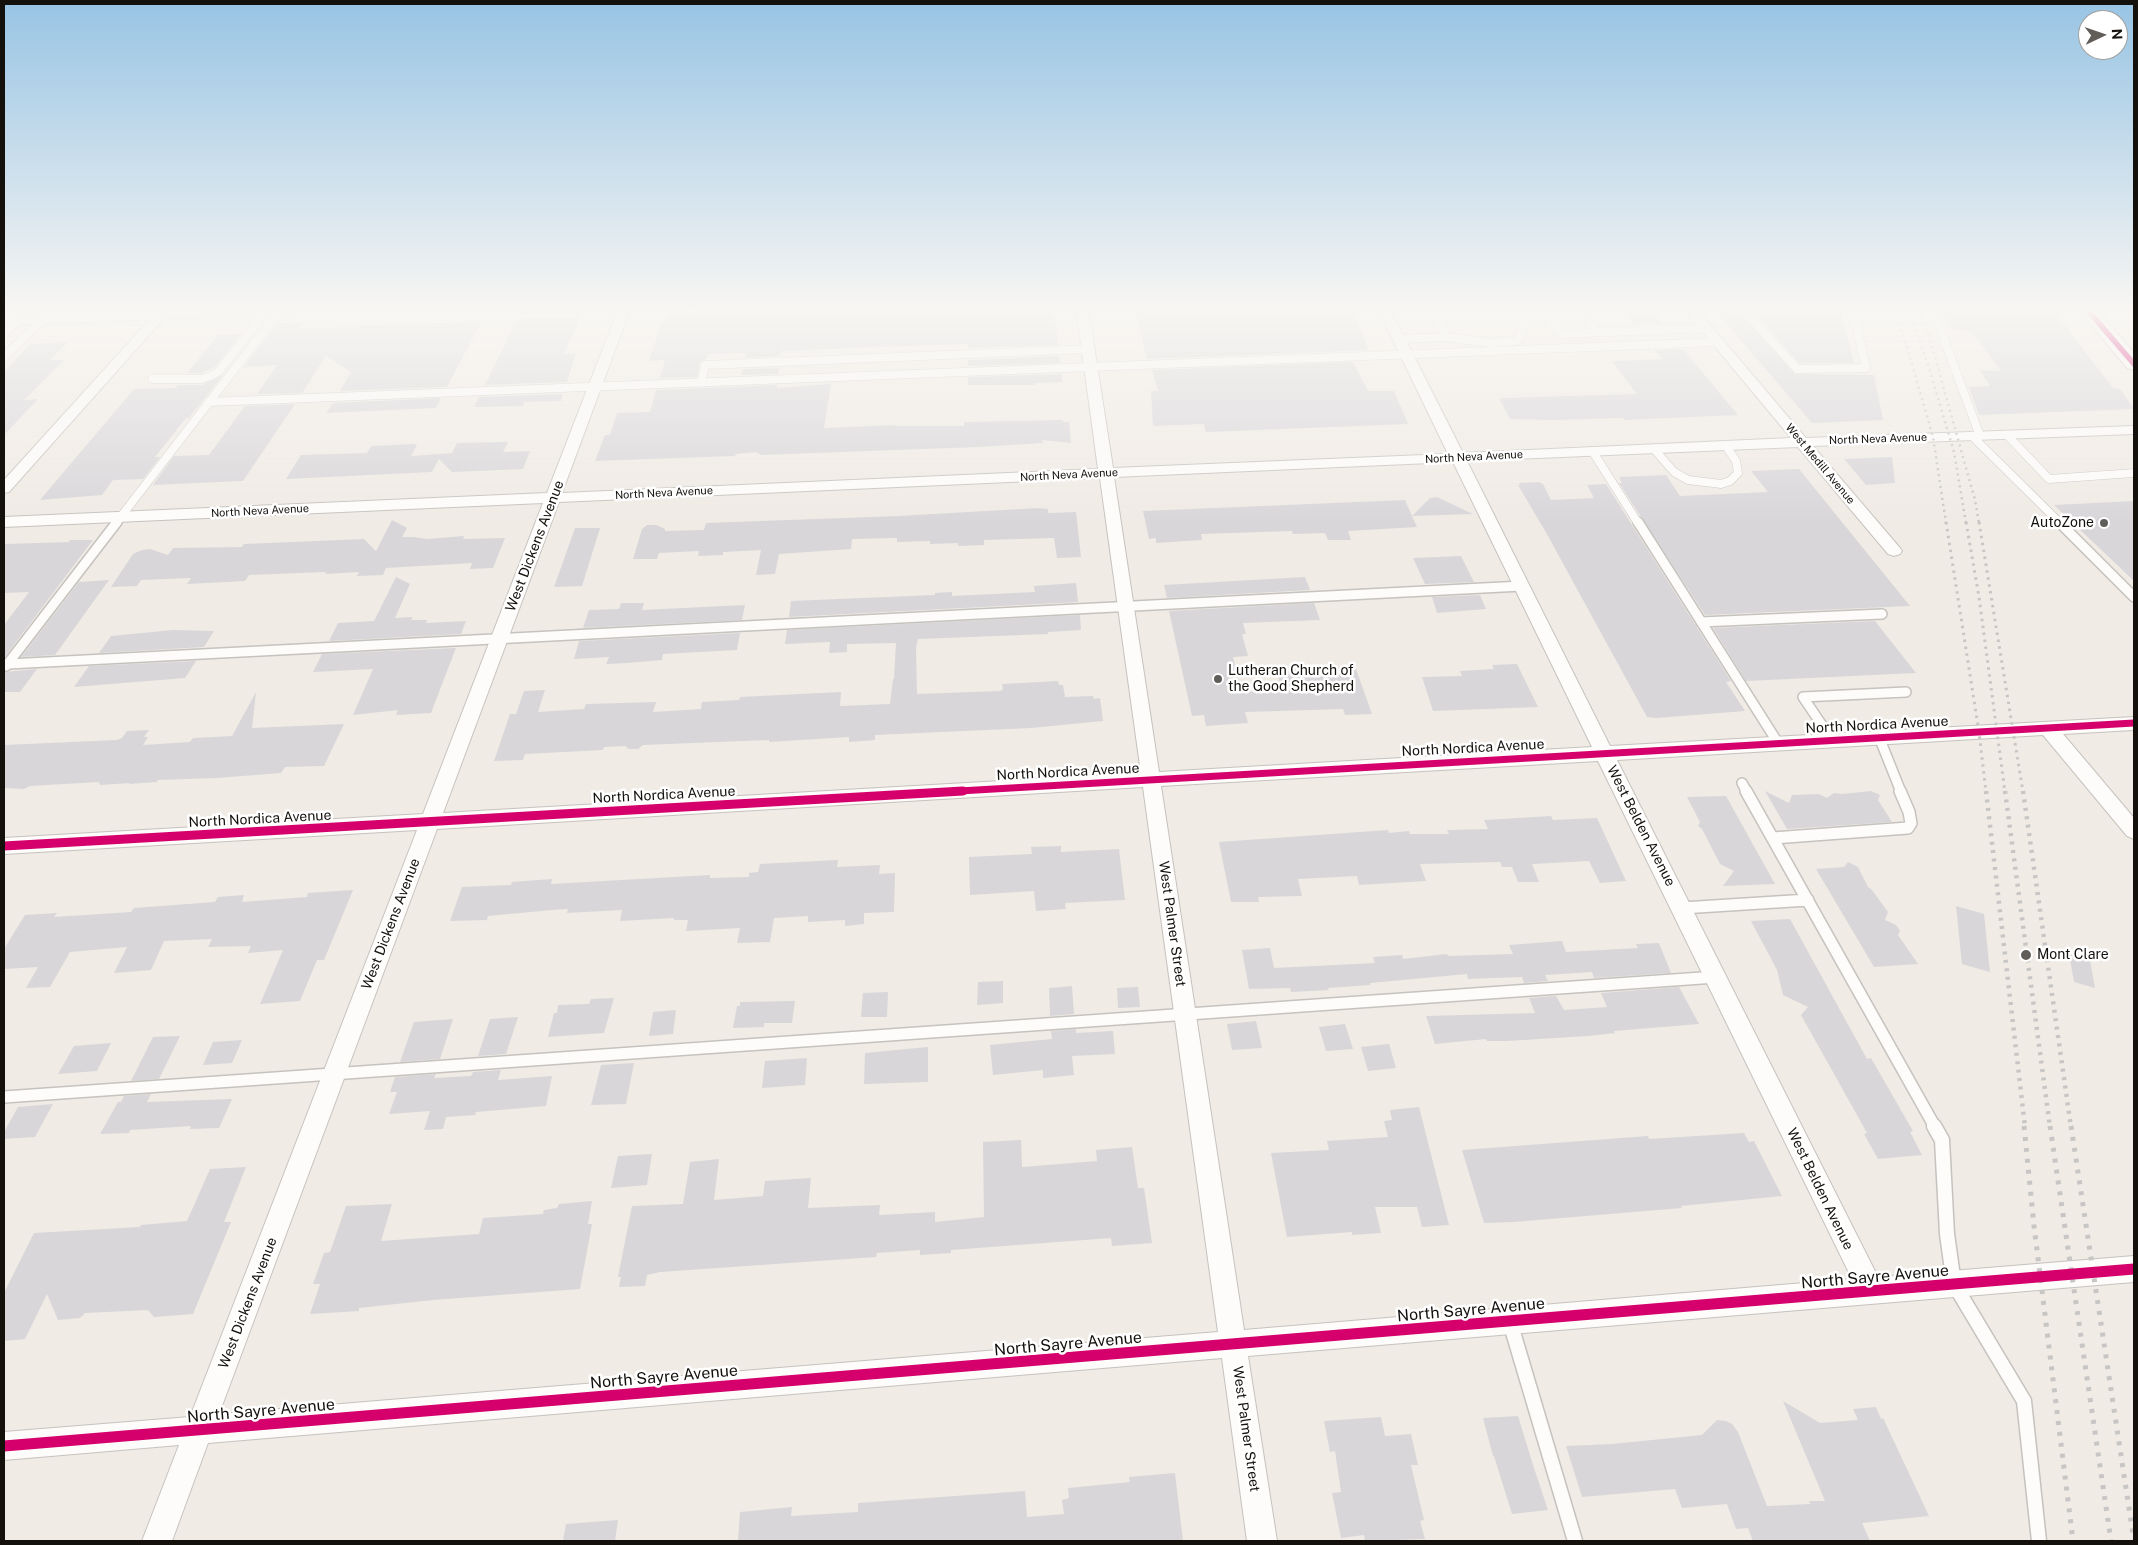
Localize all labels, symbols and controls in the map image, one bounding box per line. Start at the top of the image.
north arrow [2078,10,2128,60]
text: N [2109,28,2125,40]
street label: West Medill Avenue [1783,421,1857,507]
street label: North Neva Avenue [1829,431,1927,447]
street label: North Neva Avenue [1425,448,1523,466]
street label: North Neva Avenue [1020,466,1118,484]
street label: West Dickens Avenue [502,478,568,614]
street label: North Neva Avenue [615,484,713,502]
street label: North Neva Avenue [211,502,309,520]
place label: AutoZone [2030,515,2094,531]
marker: AutoZone [2098,517,2110,529]
place label: Lutheran Church of the Good Shepherd [1228,663,1354,696]
marker: Lutheran Church of the Good Shepherd [1212,673,1224,685]
street label: North Nordica Avenue [1805,713,1949,737]
street label: North Nordica Avenue [1401,736,1545,760]
street label: North Nordica Avenue [996,760,1140,784]
street label: West Belden Avenue [1603,763,1679,889]
street label: North Nordica Avenue [592,783,736,807]
street label: North Nordica Avenue [188,807,332,831]
street label: West Dickens Avenue [358,856,424,992]
street label: West Palmer Street [1155,860,1189,988]
place label: Mont Clare [2037,947,2109,963]
marker: Mont Clare [2019,948,2033,962]
street label: West Belden Avenue [1783,1125,1857,1253]
street label: West Dickens Avenue [215,1235,281,1371]
street label: North Sayre Avenue [1800,1261,1950,1293]
street label: North Sayre Avenue [1396,1294,1546,1326]
street label: North Sayre Avenue [993,1328,1143,1360]
street label: North Sayre Avenue [589,1361,739,1393]
street label: West Palmer Street [1229,1365,1263,1493]
street label: North Sayre Avenue [186,1395,336,1427]

